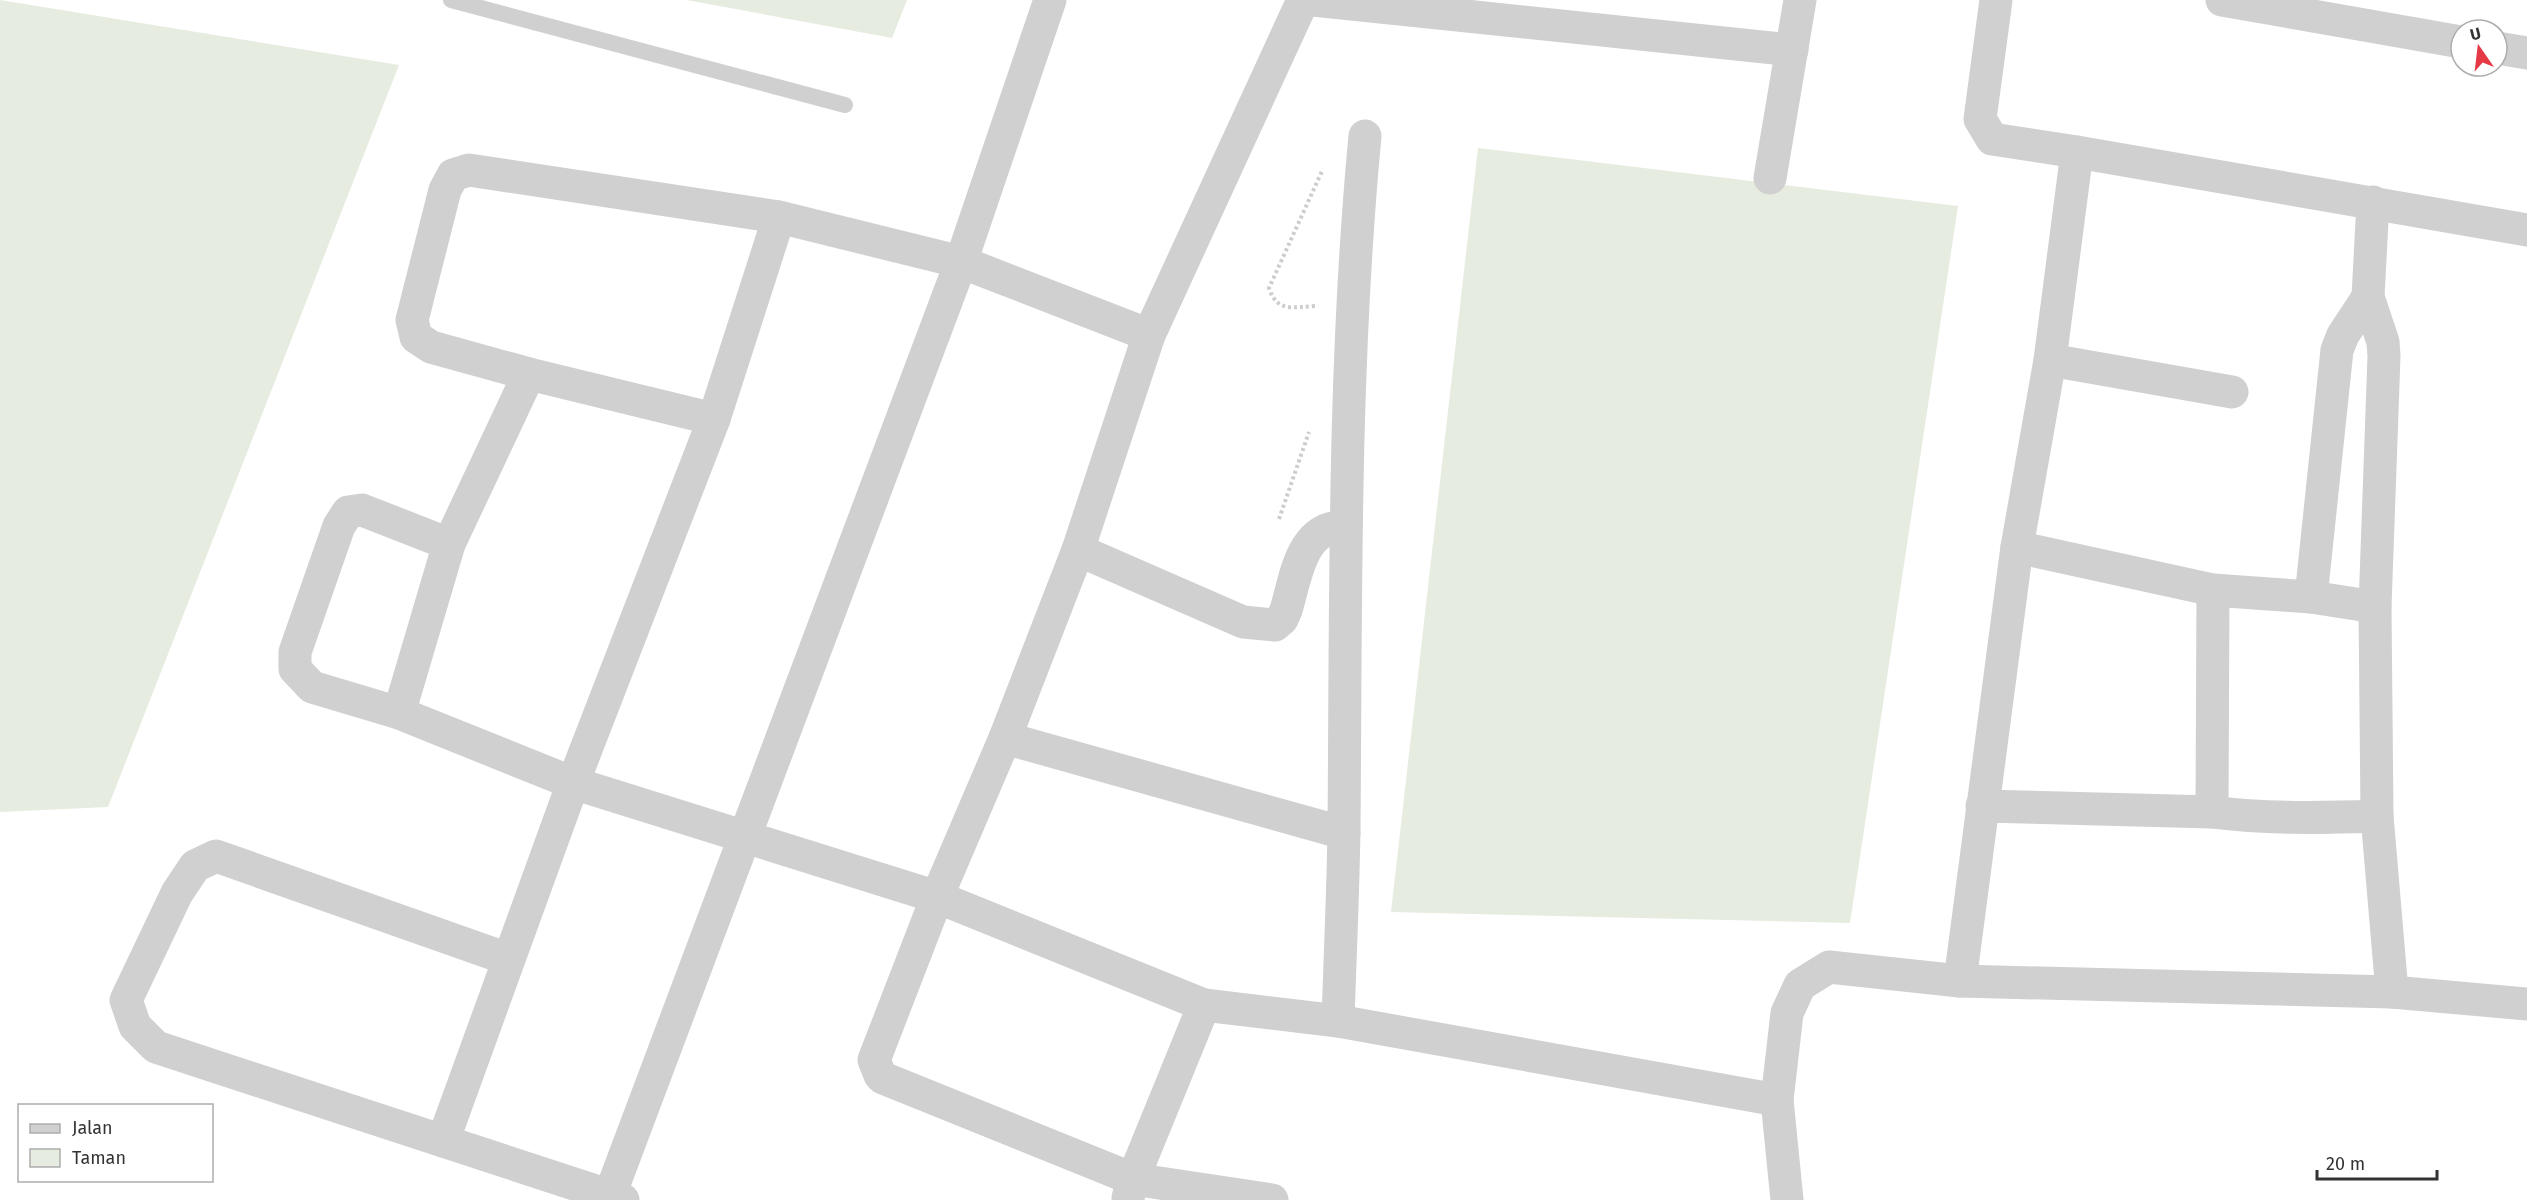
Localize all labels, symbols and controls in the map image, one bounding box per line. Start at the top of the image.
north arrow [2449,18,2509,78]
text: U [2468,23,2483,44]
legend [18,1104,213,1182]
text: Jalan [72,1117,113,1139]
scale bar [2317,1143,2437,1181]
text: Taman [72,1147,126,1169]
text: 20 m [2326,1153,2365,1175]

